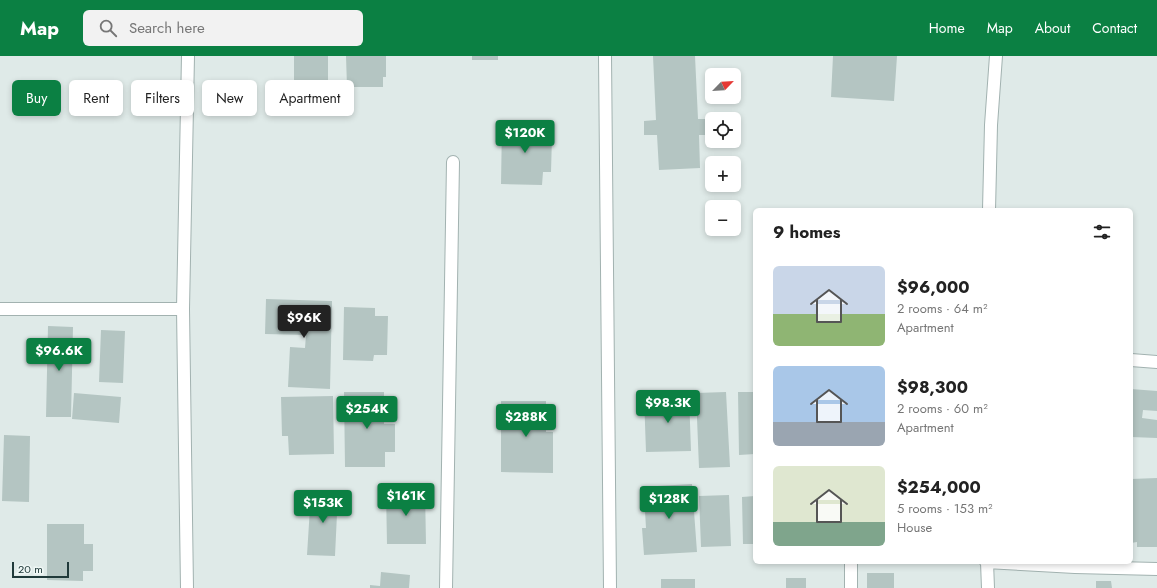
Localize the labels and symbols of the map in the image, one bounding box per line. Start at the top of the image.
north arrow [705,68,741,104]
pin: $120K [497,120,553,154]
pin: $96K [280,305,328,339]
pin: $96.6K [26,338,92,372]
pin: $98.3K [635,390,701,424]
pin: $254K [339,396,395,430]
pin: $288K [498,404,554,438]
pin: $161K [378,483,434,517]
pin: $128K [641,486,697,520]
pin: $153K [295,490,351,524]
scale bar [12,560,69,579]

